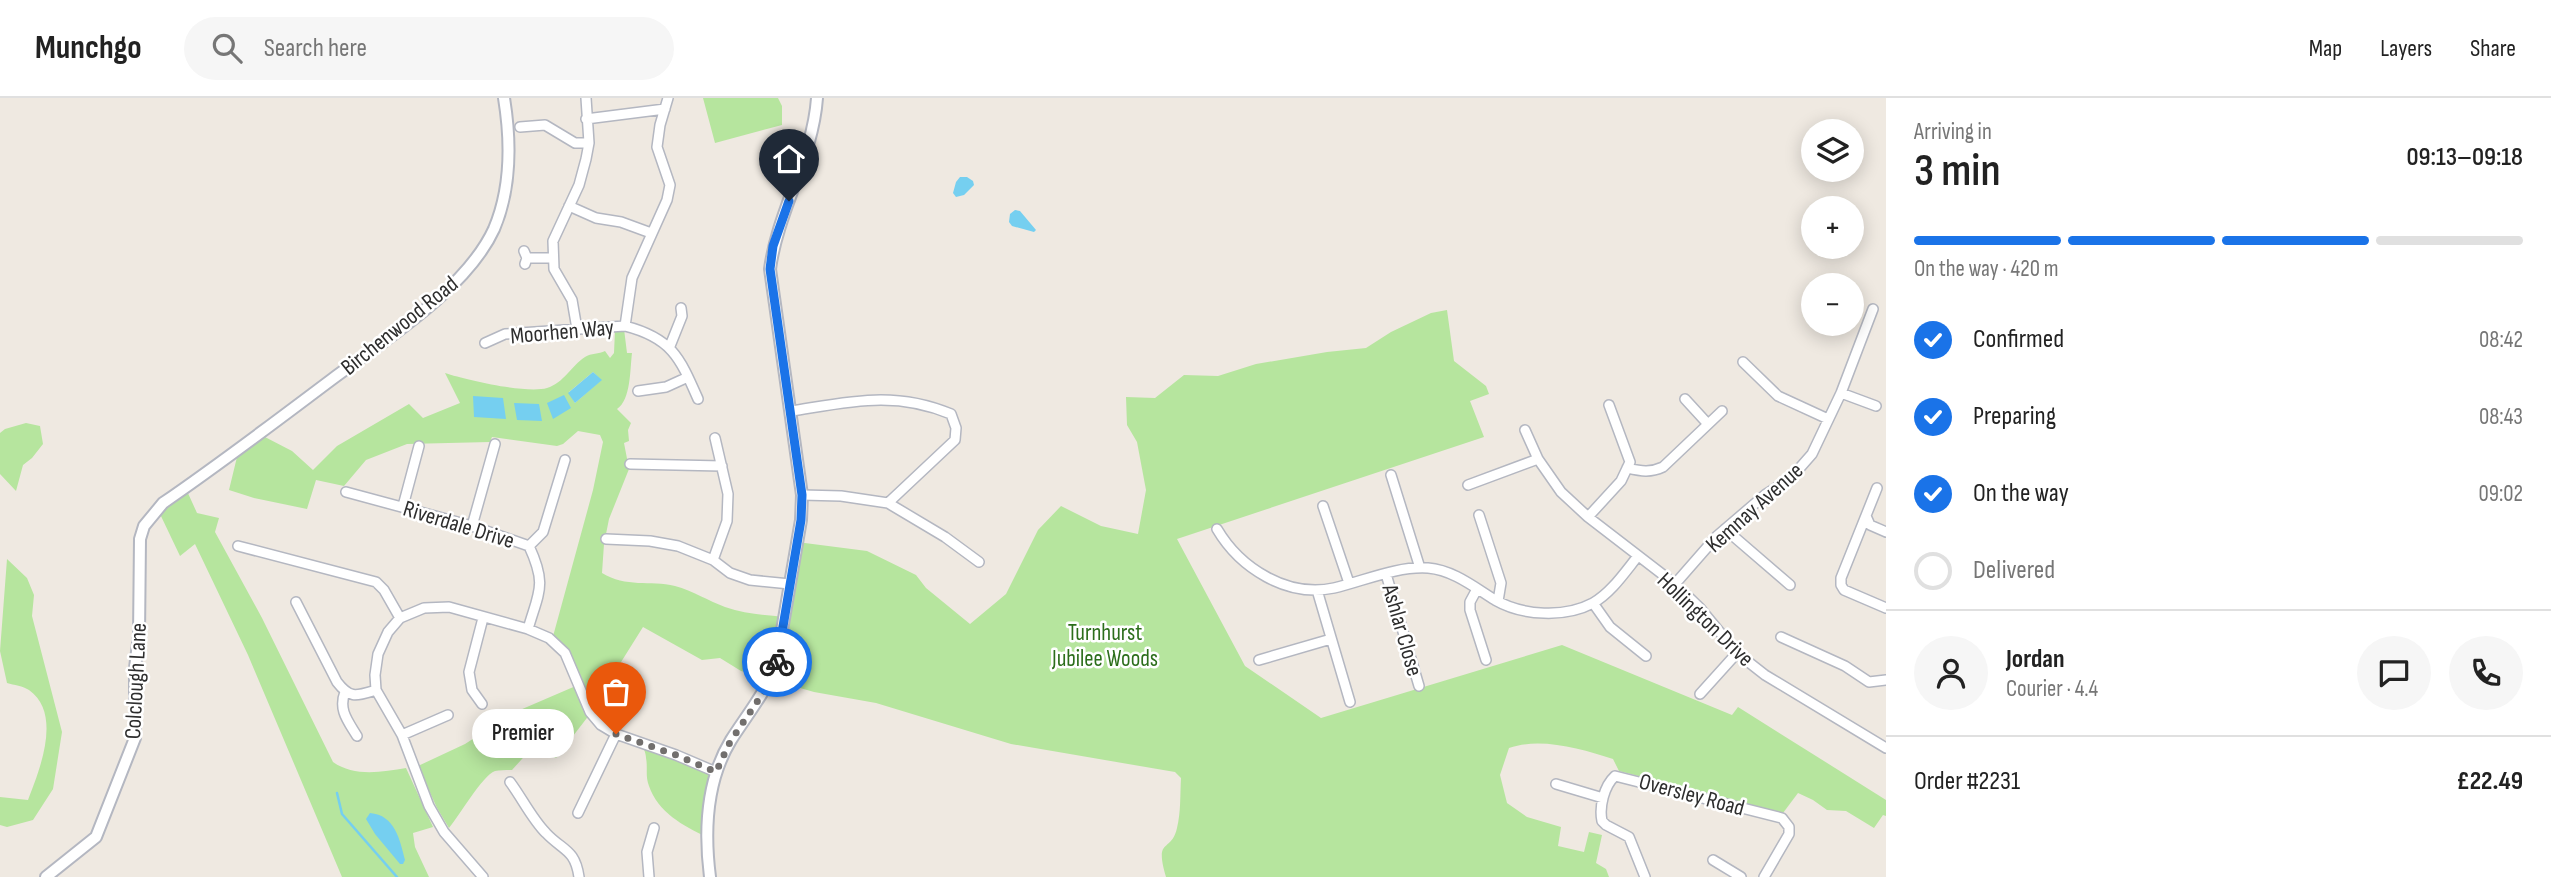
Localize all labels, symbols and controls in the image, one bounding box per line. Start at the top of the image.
search box [184,17,674,80]
text: Munchgo [35,28,142,68]
icon: search [208,29,246,67]
text: Search here [264,33,367,64]
text: Map [2309,34,2342,63]
text: Layers [2380,34,2432,63]
text: Share [2470,34,2516,63]
text: Arriving in [1914,118,1992,146]
map controls [1801,119,1864,336]
button: layers [1801,119,1864,182]
pin [759,129,819,201]
icon: home [770,140,808,178]
text: 09:13–09:18 [2407,142,2523,173]
text: 3 min [1914,144,2001,199]
button: + [1801,196,1864,259]
text: On the way · 420 m [1914,255,2058,283]
street label: Birchenwood Road [336,270,464,381]
button: − [1801,273,1864,336]
street label: Moorhen Way [509,314,615,350]
icon: check [1914,321,1952,359]
text: Confirmed [1973,324,2064,355]
text: 08:42 [2479,326,2523,354]
icon: check [1914,398,1952,436]
text: Preparing [1973,401,2056,432]
text: 08:43 [2479,403,2523,431]
street label: Kemnay Avenue [1700,457,1809,559]
icon: check [1914,475,1952,513]
text: On the way [1973,478,2069,509]
text: 09:02 [2478,480,2523,508]
street label: Riverdale Drive [400,495,518,555]
text: Delivered [1973,555,2055,586]
street label: Hollington Drive [1651,567,1759,673]
street label: Ashlar Close [1375,580,1428,679]
park label: Turnhurst Jubilee Woods [1051,619,1158,673]
street label: Colclough Lane [119,622,153,740]
courier [742,627,812,697]
button: person [1914,636,1988,710]
button: chat [2357,636,2431,710]
button: phone [2449,636,2523,710]
icon: bike [758,643,796,681]
text: Jordan [2006,644,2064,675]
pin [586,662,646,734]
icon: bag [597,673,635,711]
text: Courier · 4.4 [2006,675,2098,703]
callout: Premier [472,710,574,758]
text: Premier [492,719,554,747]
text: Order #2231 [1914,766,2020,797]
text: £22.49 [2456,766,2523,797]
street label: Oversley Road [1636,767,1748,822]

